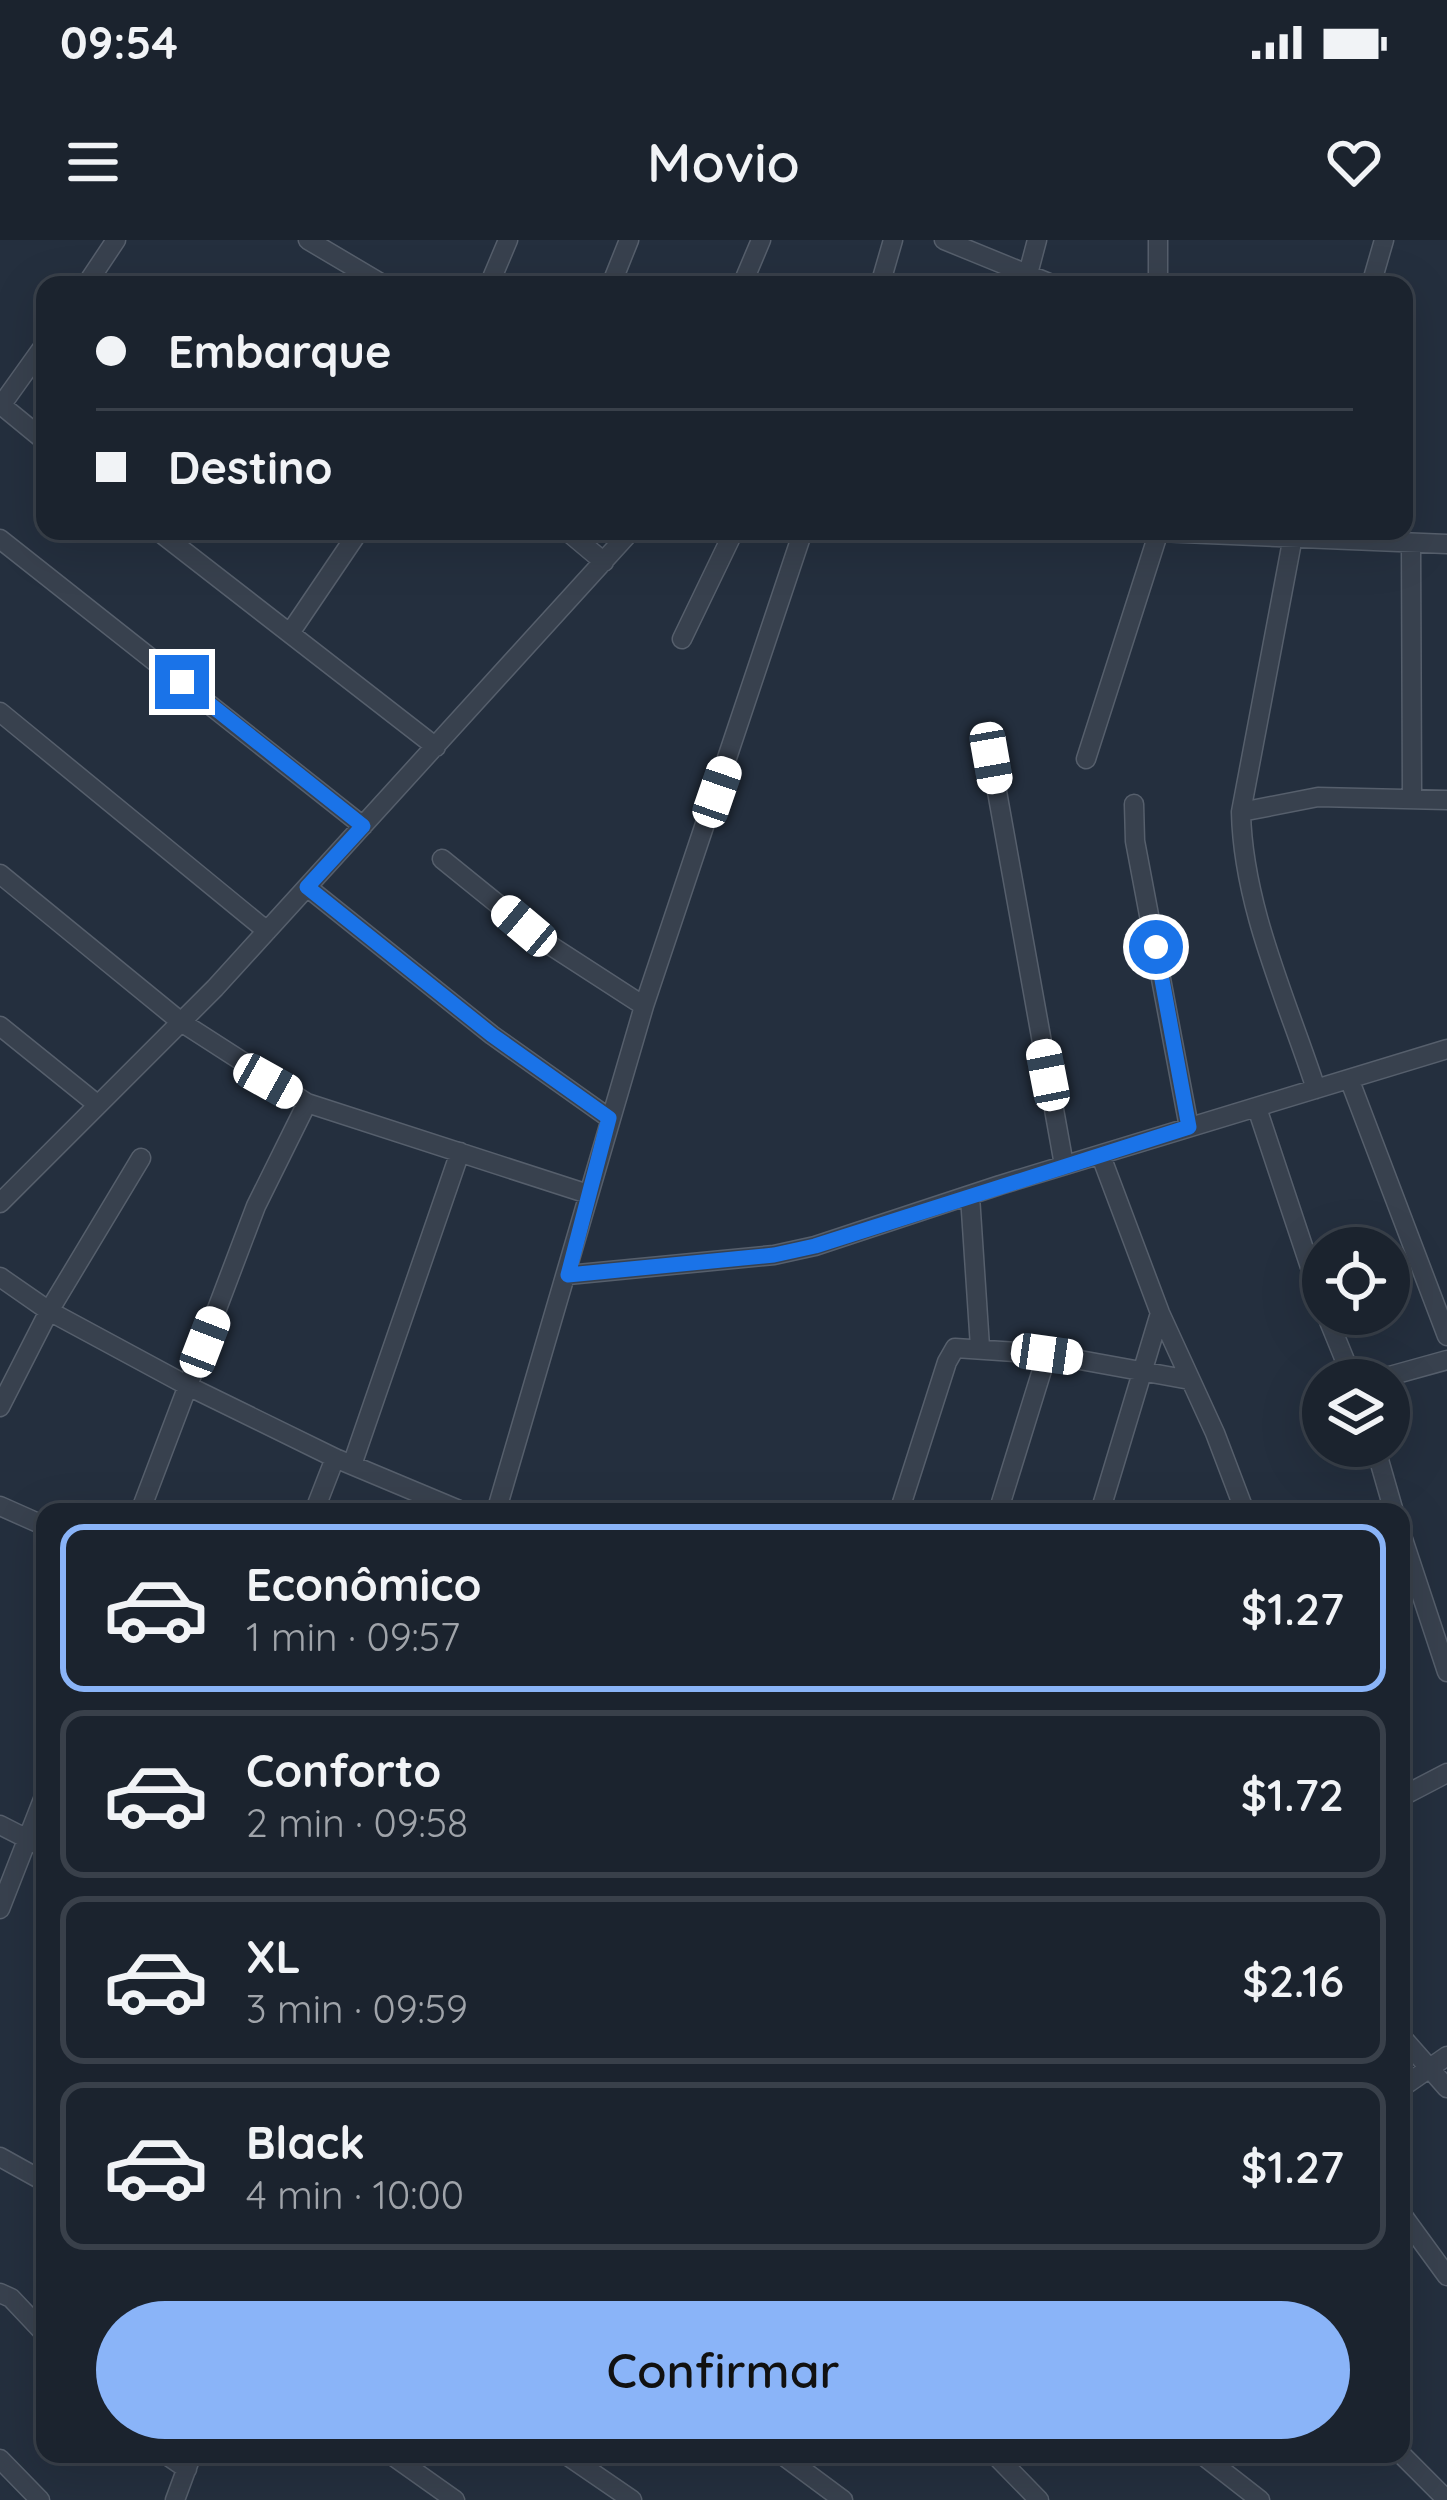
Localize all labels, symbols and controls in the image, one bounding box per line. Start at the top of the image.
text: 09:54 [60,14,178,70]
text: Movio [647,128,800,196]
icon: menu [60,129,126,195]
icon: heart [1321,129,1387,195]
text: Embarque [168,323,392,379]
text: Destino [168,439,333,495]
route end [155,655,209,709]
car [967,719,1015,797]
car [688,752,746,832]
car [485,889,563,963]
route start [1129,920,1183,974]
car [1023,1036,1073,1114]
car [228,1048,308,1114]
map controls [1302,1227,1410,1467]
button: locate [1302,1227,1410,1335]
car [175,1302,235,1382]
car [1009,1331,1085,1377]
button: layers [1302,1359,1410,1467]
icon: car [102,1554,210,1662]
text: Econômico [246,1556,482,1612]
text: $1.27 [1241,1580,1344,1636]
text: 1 min · 09:57 [246,1612,460,1661]
icon: car [102,1740,210,1848]
text: Conforto [246,1742,441,1798]
text: $1.72 [1241,1766,1344,1822]
text: 2 min · 09:58 [246,1798,468,1847]
icon: car [102,1926,210,2034]
text: XL [246,1928,301,1984]
text: $2.16 [1242,1952,1344,2008]
text: 3 min · 09:59 [246,1984,468,2033]
icon: car [102,2112,210,2220]
text: Black [246,2114,365,2170]
text: $1.27 [1241,2138,1344,2194]
text: 4 min · 10:00 [246,2170,464,2219]
button: Confirmar [96,2301,1350,2439]

